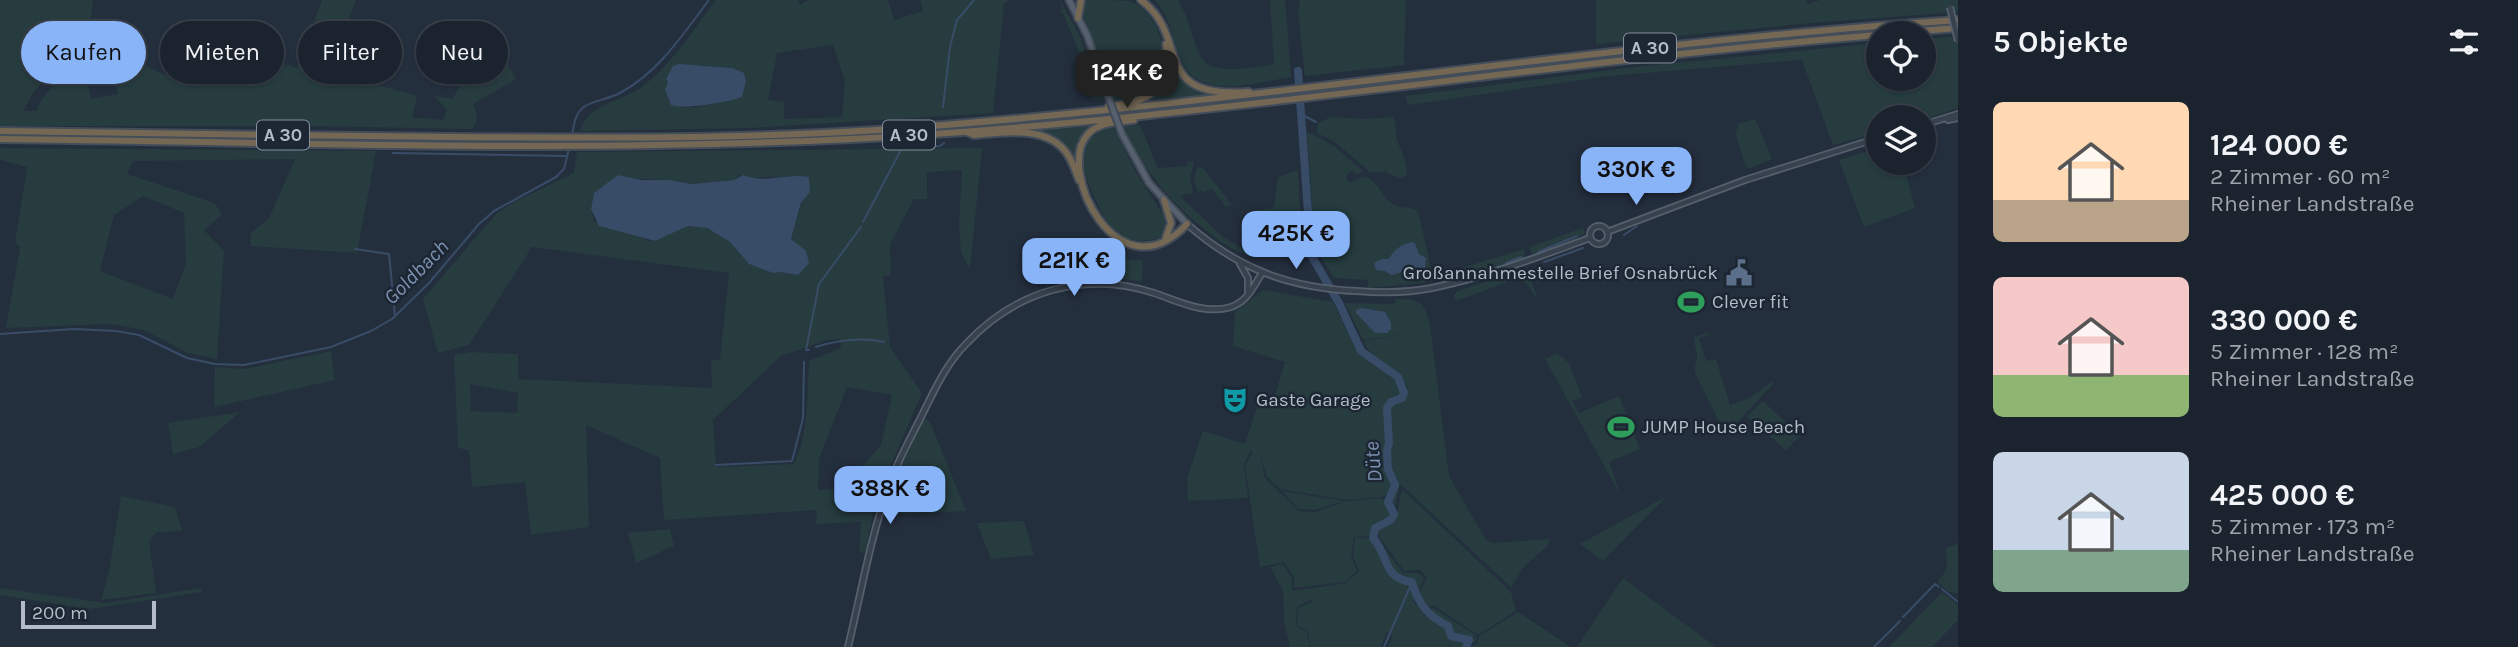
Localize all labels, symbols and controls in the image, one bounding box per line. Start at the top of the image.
chip: Kaufen [21,21,146,84]
chip: Mieten [160,21,284,84]
chip: Filter [298,21,402,84]
chip: Neu [416,21,508,84]
map controls [1866,21,1936,175]
button: locate [1866,21,1936,91]
icon: filters [2445,23,2483,61]
text: 5 Objekte [1993,24,2128,60]
road number: A 30 [1624,33,1676,62]
pin: 124K € [1070,50,1184,110]
text: 124K € [1091,59,1163,86]
button: layers [1866,105,1936,175]
road number: A 30 [257,120,309,150]
road number: A 30 [883,120,935,150]
text: 124 000 € [2210,127,2348,163]
icon: home [2049,130,2133,214]
pin: 330K € [1579,148,1693,207]
text: 330K € [1597,156,1675,183]
text: 2 Zimmer · 60 m² [2210,163,2390,190]
text: Rheiner Landstraße [2210,190,2415,217]
pin: 425K € [1239,212,1353,271]
text: 425K € [1258,220,1334,247]
water label: Goldbach [379,235,453,309]
pin: 221K € [1017,238,1131,298]
text: 221K € [1038,247,1110,274]
public building icon: Großannahmestelle Brief Osnabrück [1724,258,1754,288]
place label: Großannahmestelle Brief Osnabrück [1403,262,1718,284]
sports icon: Clever fit [1676,287,1706,317]
place label: Clever fit [1712,291,1789,313]
text: 330 000 € [2210,302,2357,338]
icon: home [2049,305,2133,389]
text: 5 Zimmer · 128 m² [2210,338,2398,365]
text: Rheiner Landstraße [2210,365,2415,392]
theatre icon: Gaste Garage [1220,385,1250,415]
place label: Gaste Garage [1256,389,1371,411]
sports icon: JUMP House Beach [1606,412,1636,442]
place label: JUMP House Beach [1642,416,1805,438]
water label: Düte [1359,440,1387,483]
pin: 388K € [833,466,947,526]
text: 388K € [850,475,930,502]
text: 425 000 € [2210,477,2355,513]
icon: home [2049,480,2133,564]
text: 5 Zimmer · 173 m² [2210,513,2395,540]
text: Rheiner Landstraße [2210,540,2415,567]
scale bar [21,598,156,630]
text: 200 m [32,602,88,624]

